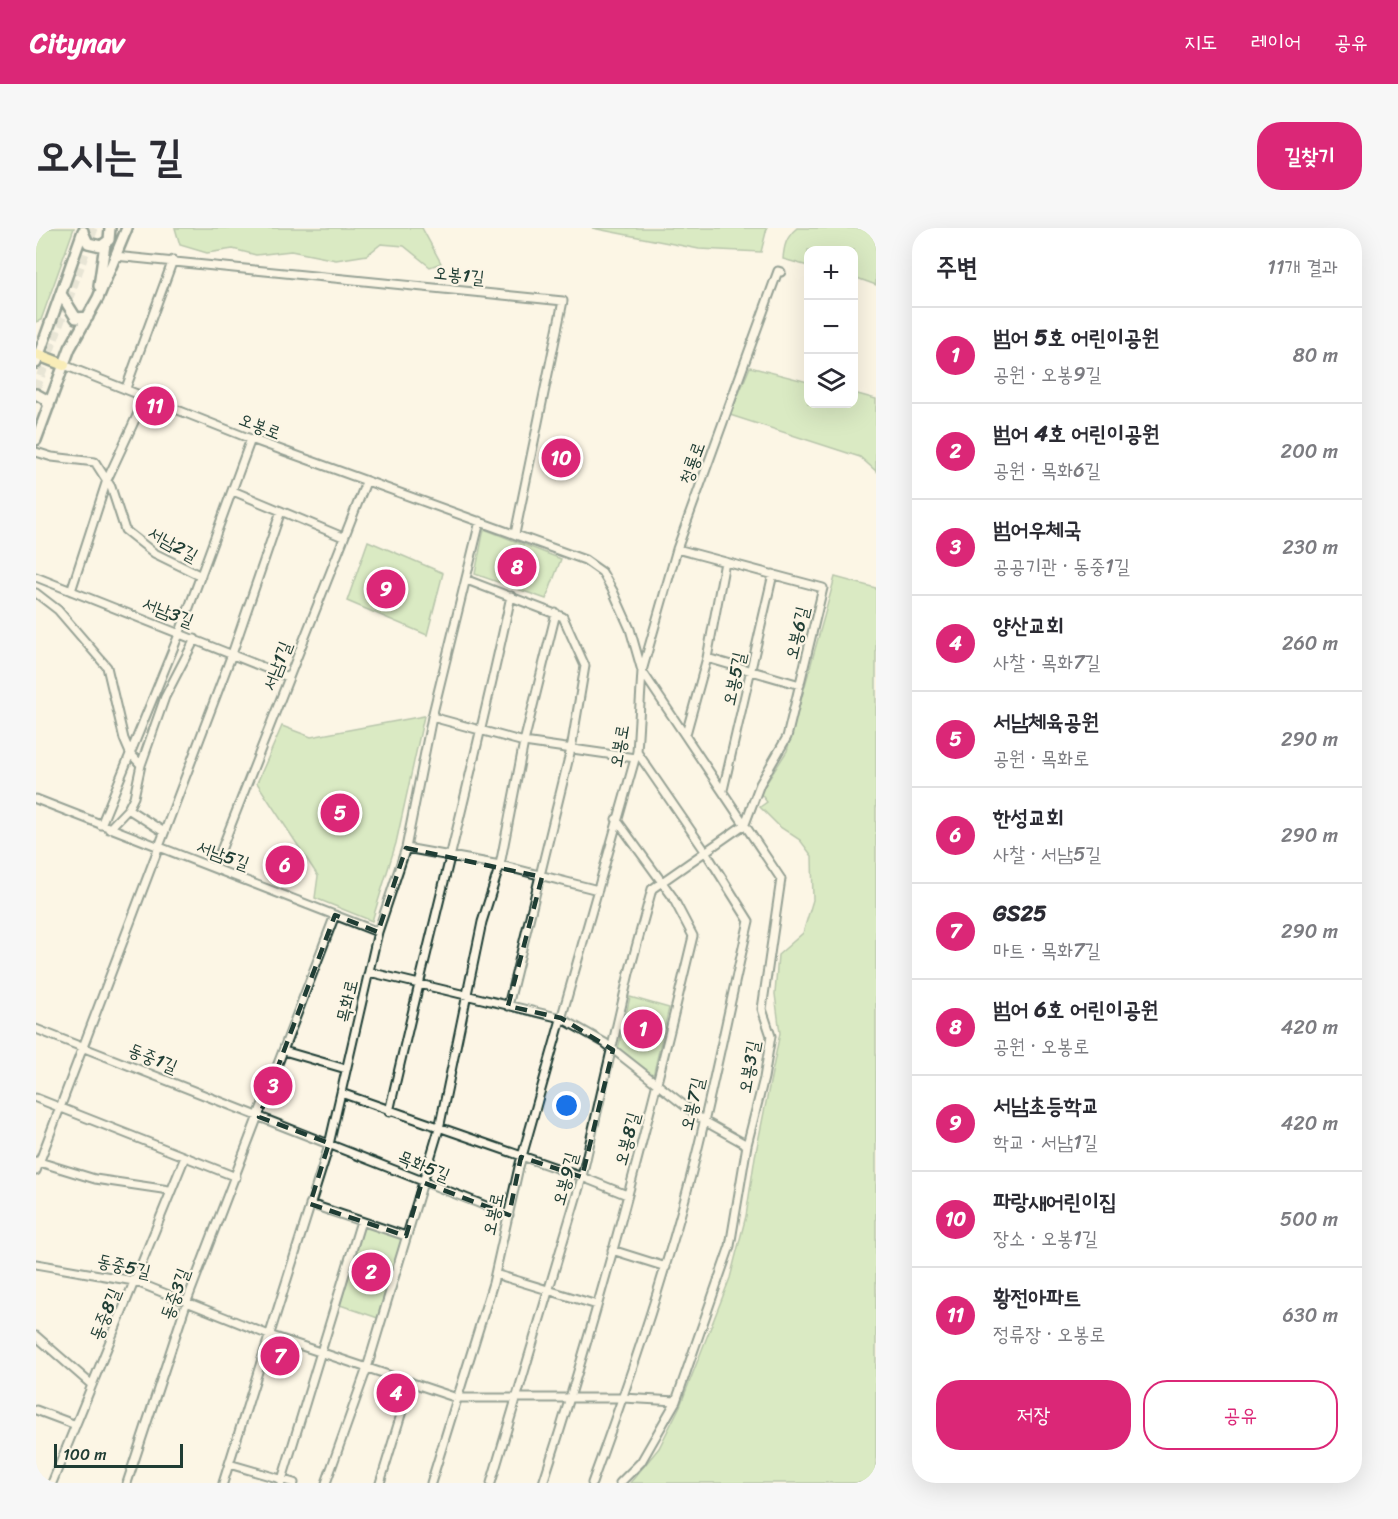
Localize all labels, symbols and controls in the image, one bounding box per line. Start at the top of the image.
text: Citynav [30,18,124,67]
text: 지도 [1184,23,1218,61]
text: 레이어 [1251,23,1301,61]
text: 공유 [1334,23,1368,61]
text: 오시는 길 [36,119,182,193]
button: 길찾기 [1257,122,1362,190]
text: 주변 [936,244,978,290]
map controls [804,246,858,408]
button: + [804,246,858,300]
text: 11개 결과 [1267,250,1338,285]
street label: 오봉1길 [432,256,487,294]
button: − [804,300,858,354]
text: 범어 5호 어린이공원 [993,318,1160,357]
text: 1 [951,338,960,373]
text: 80 m [1293,338,1338,373]
button: layers [804,354,858,408]
text: 공원 · 오봉9길 [993,357,1102,392]
pin: 11 [136,384,174,429]
street label: 오봉로 [234,403,286,449]
text: 범어 4호 어린이공원 [993,414,1160,453]
text: 2 [950,434,961,469]
text: 200 m [1281,434,1338,469]
pin: 10 [542,436,580,480]
street label: 청룡로 [670,437,714,489]
text: 공원 · 목화6길 [993,453,1101,488]
text: 범어우체국 [993,510,1082,549]
street label: 서남2길 [142,517,205,571]
text: 3 [950,530,961,565]
text: 230 m [1282,530,1338,565]
pin: 8 [498,544,536,590]
text: 공공기관 · 동중1길 [993,549,1130,584]
pin: 9 [366,566,406,612]
street label: 서남3길 [137,588,199,637]
street label: 오봉6길 [775,603,819,663]
text: 양산교회 [993,606,1064,645]
text: 4 [949,626,962,661]
text: 260 m [1282,626,1338,661]
street label: 서남1길 [253,636,301,696]
text: 사찰 · 목화7길 [993,645,1101,680]
street label: 오봉5길 [713,649,755,709]
text: 서남체육공원 [993,702,1099,741]
street label: 오봉로 [599,722,639,770]
text: 5 [949,722,962,757]
text: 290 m [1281,722,1338,757]
text: 공원 · 목화로 [993,741,1089,776]
pin: 5 [320,790,360,836]
text: 한성교회 [993,798,1064,837]
text: 6 [950,818,961,853]
text: 290 m [1281,818,1338,853]
street label: 서남5길 [192,831,255,880]
text: 사찰 · 서남5길 [993,837,1101,872]
pin: 6 [266,842,304,888]
text: GS25 [993,894,1047,933]
text: 7 [950,914,961,949]
text: 290 m [1281,914,1338,949]
text: 마트 · 목화7길 [993,933,1101,968]
street label: 목화로 [327,976,367,1026]
text: 범어 6호 어린이공원 [993,990,1159,1029]
pin: 1 [624,1006,662,1052]
text: 8 [949,1010,962,1045]
text: 420 m [1281,1010,1338,1045]
text: 공원 · 오봉로 [993,1029,1089,1064]
street label: 동중1길 [123,1034,183,1083]
street label: 오봉3길 [729,1037,769,1096]
pin: 3 [254,1064,292,1108]
street label: 오봉7길 [670,1074,714,1134]
text: 서남초등학교 [993,1086,1099,1125]
your location [552,1091,581,1120]
text: 9 [949,1106,962,1141]
text: 420 m [1281,1106,1338,1141]
street label: 오봉8길 [605,1108,650,1169]
text: 학교 · 서남1길 [993,1125,1098,1160]
street label: 목화5길 [393,1141,456,1191]
street label: 오봉9길 [542,1148,588,1209]
text: 파랑새어린이집 [993,1182,1117,1221]
street label: 오봉로 [473,1189,513,1239]
text: 10 [945,1202,966,1237]
text: 500 m [1280,1202,1338,1237]
text: 장소 · 오봉1길 [993,1221,1098,1256]
street label: 동중5길 [94,1244,155,1288]
pin: 2 [352,1250,390,1294]
street label: 동중3길 [151,1263,199,1325]
text: 황전아파트 [993,1278,1082,1317]
street label: 동중8길 [80,1282,130,1345]
text: 11 [947,1298,964,1333]
text: 630 m [1282,1298,1338,1333]
text: 정류장 · 오봉로 [993,1317,1105,1352]
pin: 7 [260,1334,300,1378]
pin: 4 [376,1370,416,1416]
button: 저장 [936,1380,1131,1450]
button: 공유 [1143,1380,1338,1450]
text: 100 m [63,1440,107,1469]
scale bar [54,1441,183,1468]

